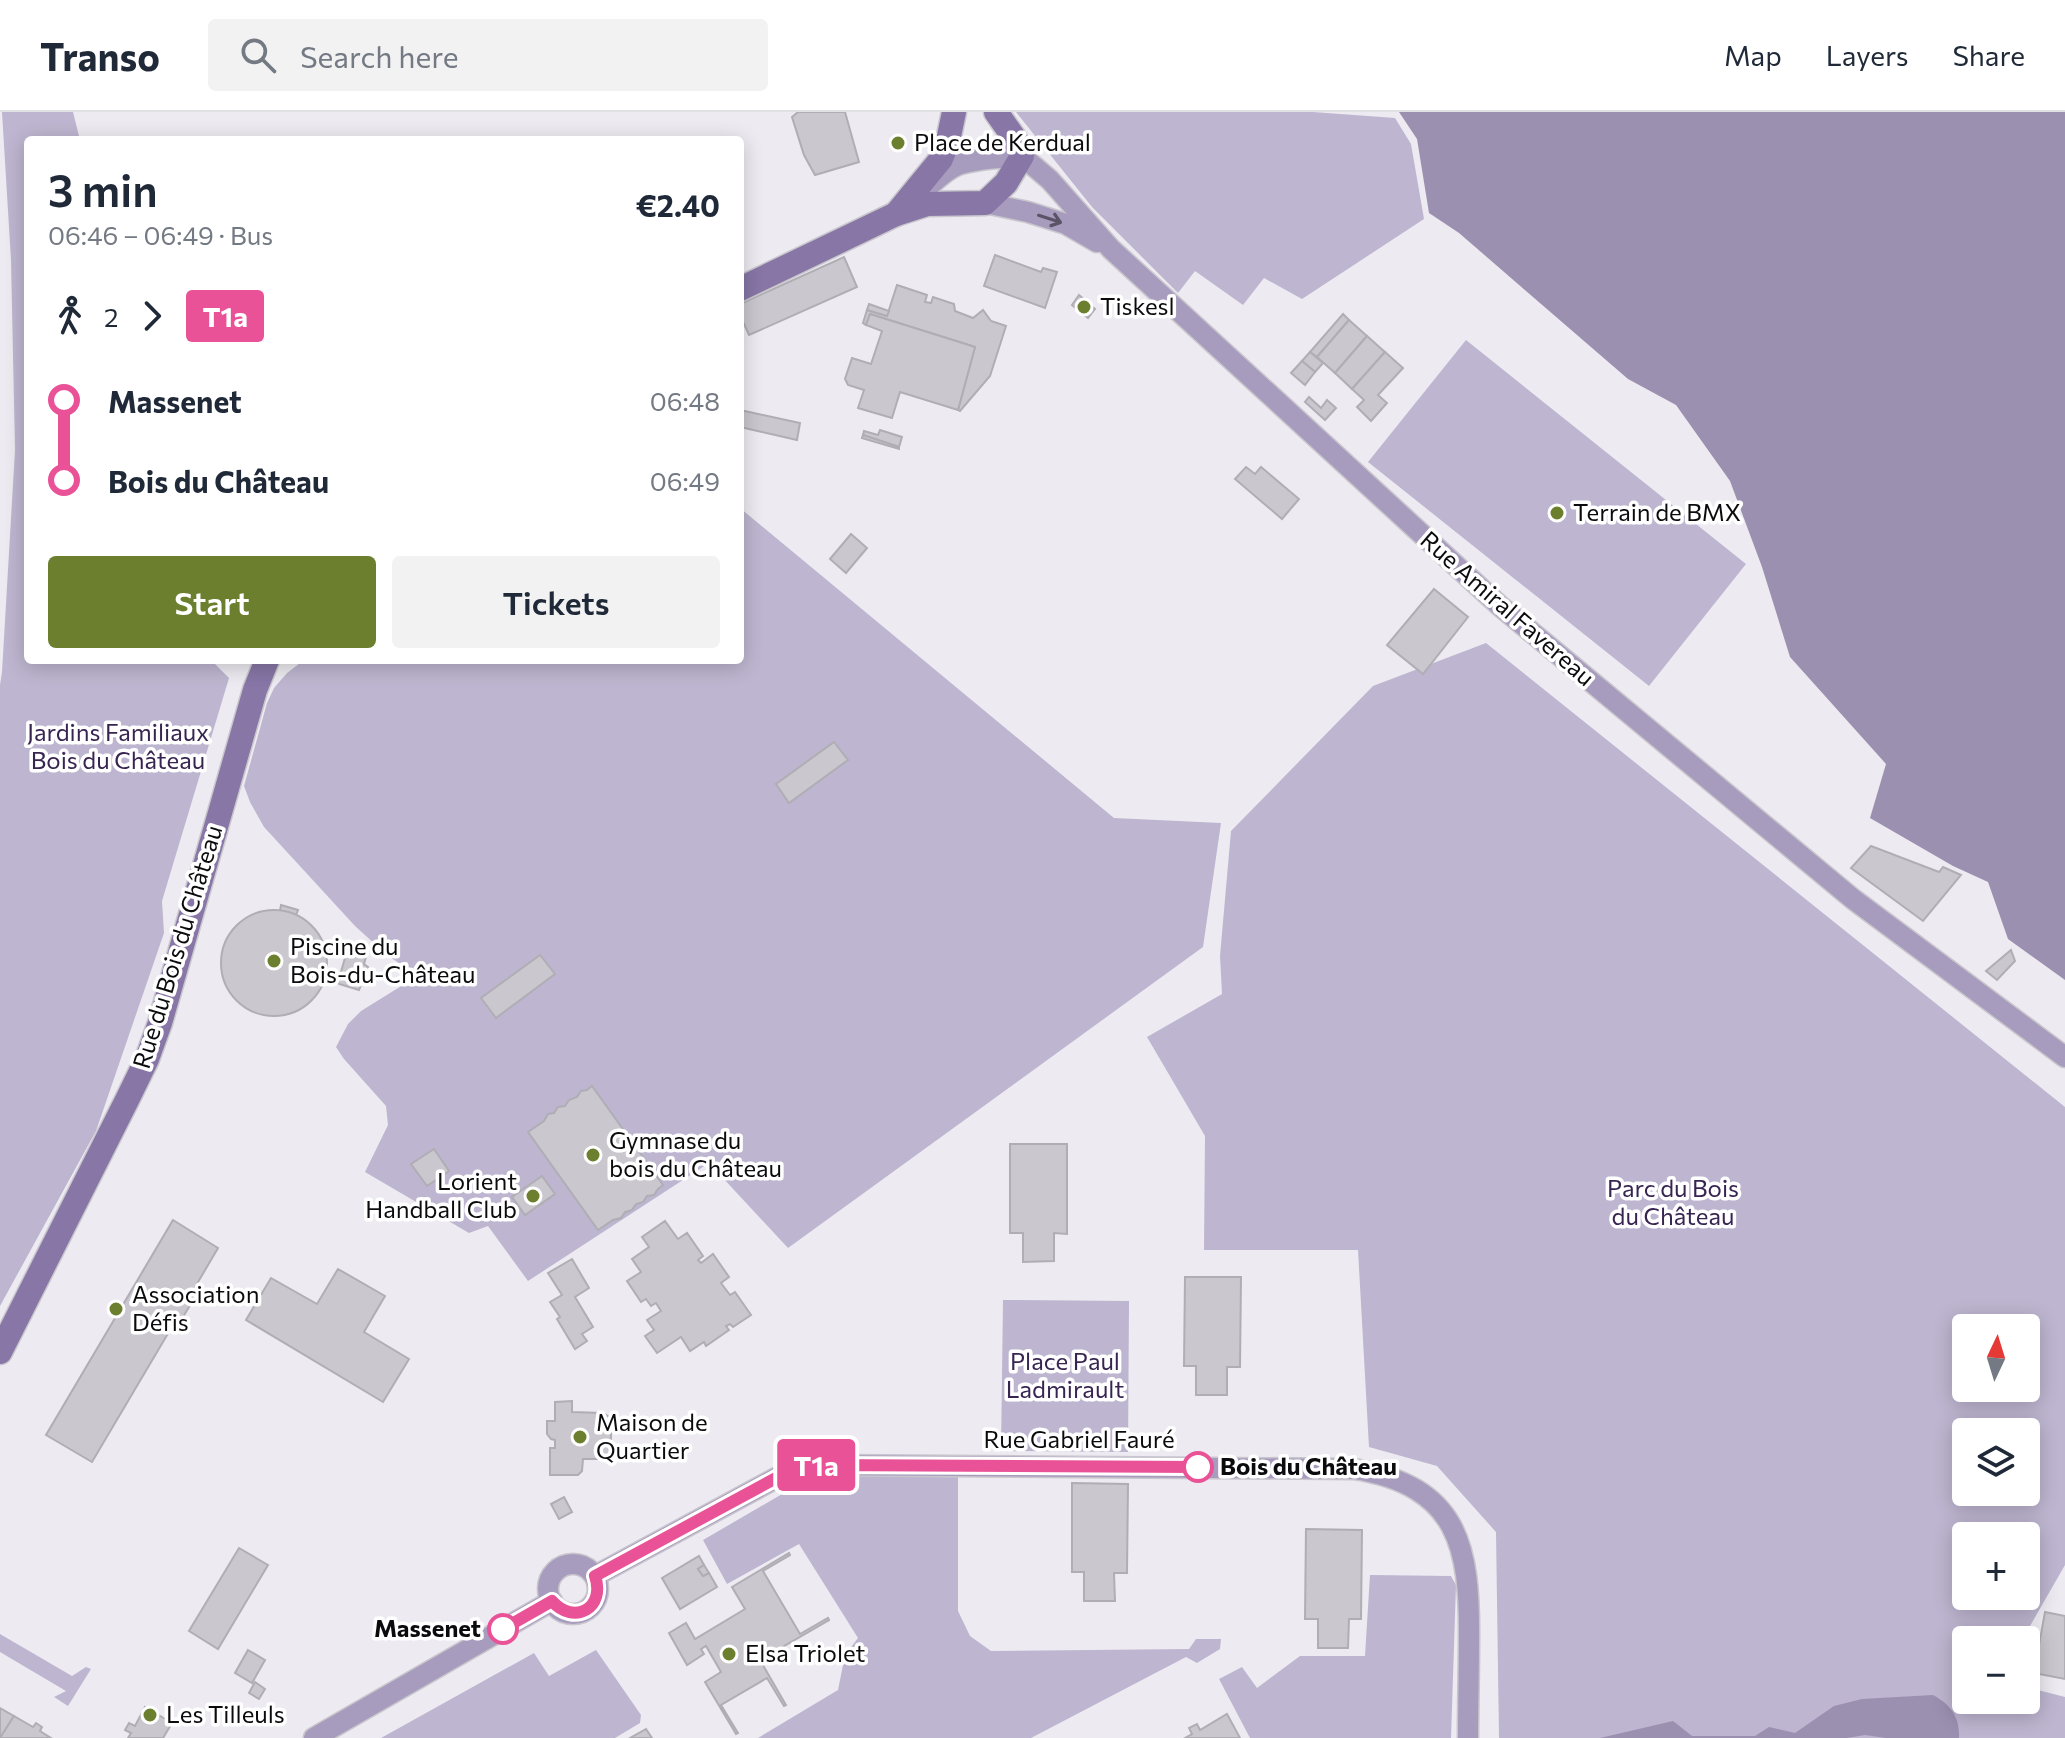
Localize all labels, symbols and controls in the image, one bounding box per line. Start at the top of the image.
search box [208,19,768,91]
text: Transo [40,32,160,79]
icon: search [236,33,280,77]
text: Search here [300,37,459,74]
text: Map [1724,38,1782,72]
text: Layers [1826,38,1908,72]
text: Share [1952,38,2025,72]
place label: Place de Kerdual [914,127,1091,156]
marker: Place de Kerdual [889,134,907,152]
text: 3 min [48,162,158,216]
text: €2.40 [636,186,720,223]
one-way arrow [1037,212,1063,227]
text: 06:46 – 06:49 · Bus [48,219,273,250]
place label: Tiskesl [1100,291,1175,320]
icon: walk [48,294,92,338]
icon: forward [130,294,174,338]
marker: Tiskesl [1075,298,1093,316]
text: T1a [202,299,248,333]
text: 2 [104,301,118,332]
text: Massenet [108,382,242,419]
text: 06:48 [650,385,720,416]
text: Bois du Château [108,462,329,499]
text: 06:49 [650,465,720,496]
place label: Terrain de BMX [1573,497,1741,526]
marker: Terrain de BMX [1548,504,1566,522]
street label: Rue Amiral Favereau [1415,525,1601,691]
button: Start [48,556,376,648]
button: Tickets [392,556,720,648]
park label: Jardins Familiaux Bois du Château [27,717,209,774]
street label: Rue du Bois du Château [126,821,227,1072]
place label: Piscine du Bois-du-Château [290,931,475,988]
marker: Piscine du Bois-du-Château [265,952,283,970]
place label: Gymnase du bois du Château [609,1125,782,1182]
marker: Gymnase du bois du Château [584,1146,602,1164]
place label: Lorient Handball Club [365,1166,517,1223]
park label: Parc du Bois du Château [1607,1173,1739,1230]
marker: Lorient Handball Club [524,1187,542,1205]
place label: Association Défis [132,1279,259,1336]
marker: Association Défis [107,1300,125,1318]
north arrow [1952,1314,2040,1402]
map controls [1952,1314,2040,1714]
park label: Place Paul Ladmirault [1006,1346,1124,1403]
place label: Maison de Quartier [596,1407,708,1464]
button: layers [1952,1418,2040,1506]
street label: Rue Gabriel Fauré [983,1424,1175,1453]
marker: Maison de Quartier [571,1428,589,1446]
line badge: T1a [770,1439,862,1491]
text: T1a [793,1448,839,1482]
place label: Bois du Château [1220,1451,1397,1480]
marker: Bois du Château [1183,1452,1213,1482]
button: + [1952,1522,2040,1610]
place label: Massenet [374,1613,481,1642]
marker: Massenet [488,1614,518,1644]
button: − [1952,1626,2040,1714]
place label: Elsa Triolet [745,1638,865,1667]
marker: Elsa Triolet [720,1645,738,1663]
place label: Les Tilleuls [166,1699,285,1728]
marker: Les Tilleuls [141,1706,159,1724]

